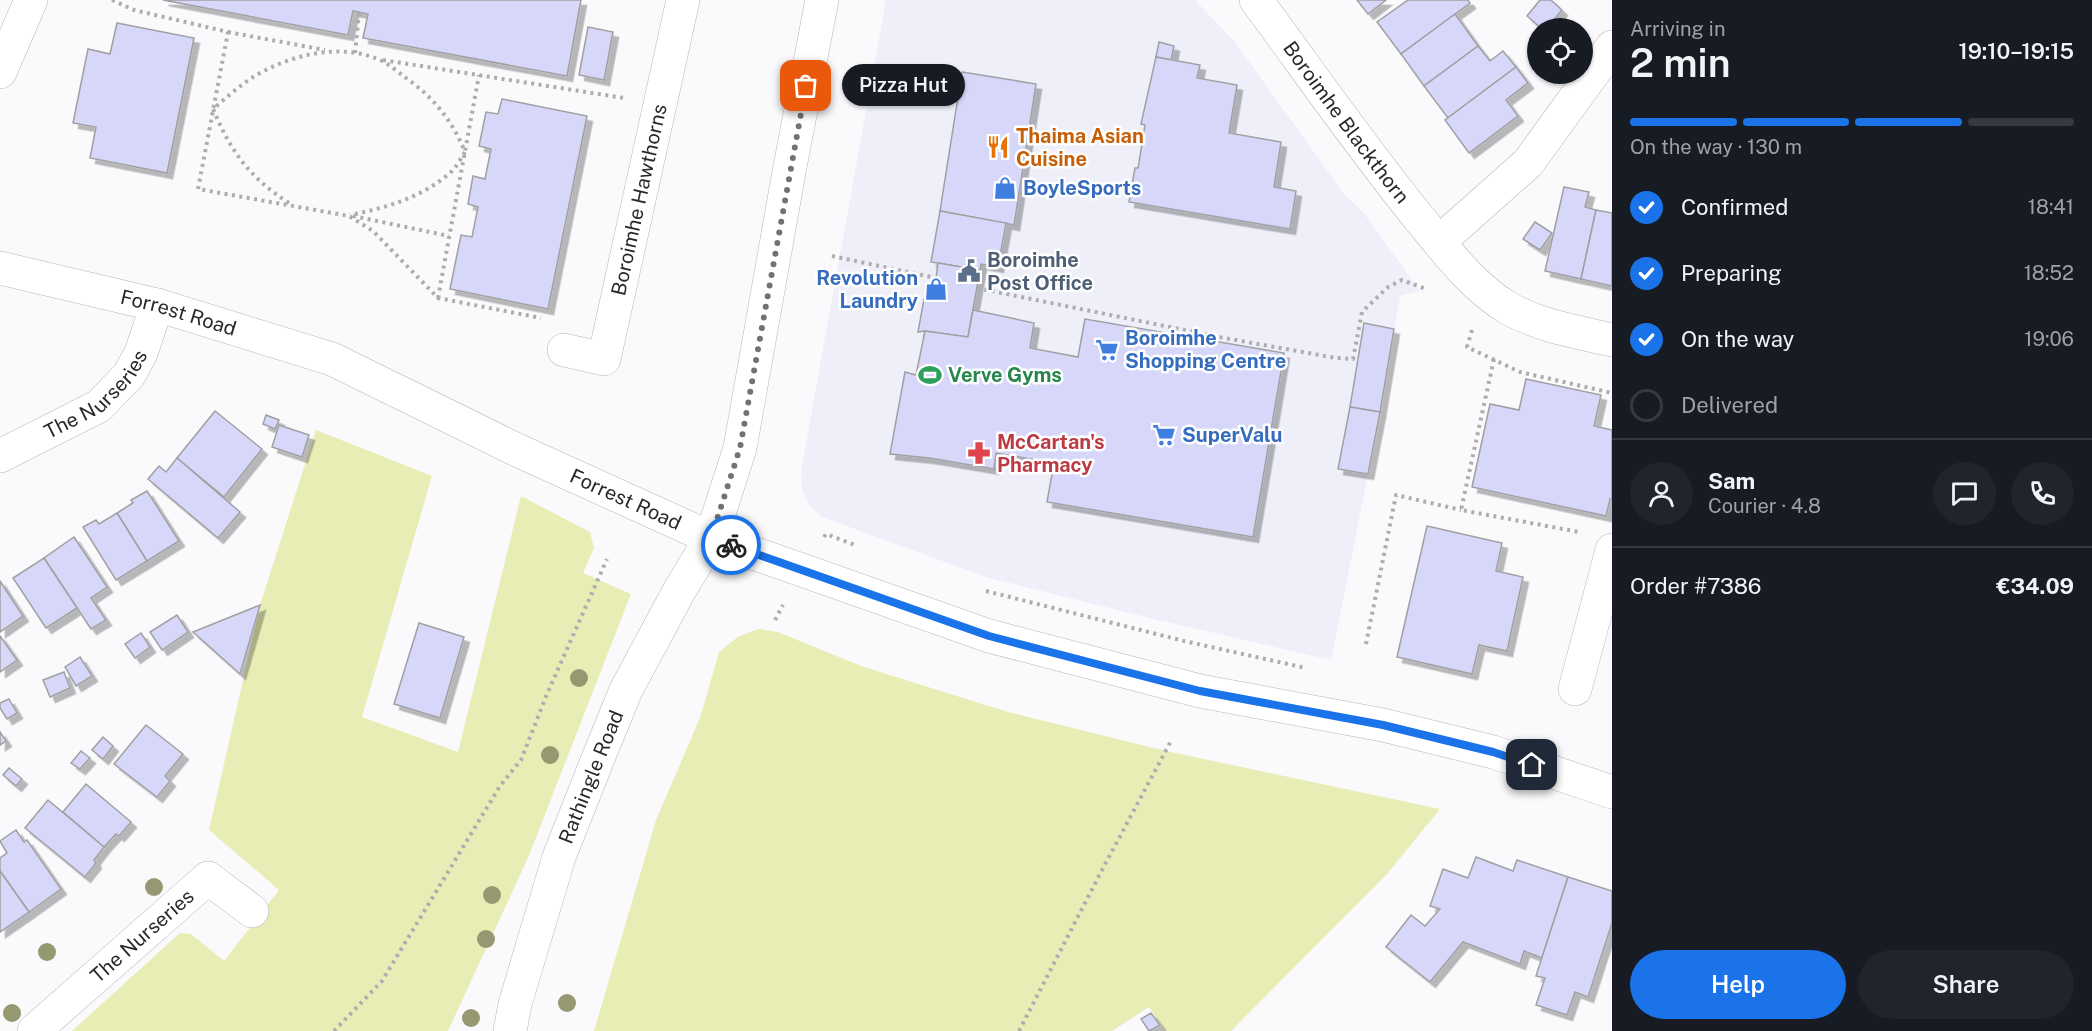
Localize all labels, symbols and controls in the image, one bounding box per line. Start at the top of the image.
text: Arriving in [1630,17,1725,41]
map controls [1527,18,1593,84]
button: locate [1527,18,1593,84]
street label: Boroimhe Blackthorn [1278,37,1414,208]
text: 19:10–19:15 [1958,38,2074,64]
text: 2 min [1630,40,1731,86]
pin [780,60,831,111]
callout: Pizza Hut [842,65,965,107]
icon: bag [789,69,822,102]
text: Pizza Hut [859,73,948,97]
street label: Boroimhe Hawthorns [606,102,672,298]
place label: Thaima Asian Cuisine [1016,124,1144,171]
restaurant icon: Thaima Asian Cuisine [985,134,1011,160]
text: On the way · 130 m [1630,135,1802,159]
shop icon: BoyleSports [992,175,1018,201]
place label: BoyleSports [1023,176,1141,200]
icon: check [1630,191,1663,224]
text: Confirmed [1681,194,1788,220]
text: 18:41 [2028,195,2074,219]
place label: Boroimhe Post Office [987,248,1093,295]
icon: check [1630,257,1663,290]
public building icon: Boroimhe Post Office [956,258,982,284]
text: Preparing [1681,260,1782,286]
text: 18:52 [2024,261,2074,285]
place label: Revolution Laundry [816,266,918,313]
shop icon: Revolution Laundry [923,276,949,302]
street label: Forrest Road [118,285,239,341]
icon: check [1630,323,1663,356]
place label: Boroimhe Shopping Centre [1125,326,1286,373]
text: On the way [1681,326,1794,352]
text: 19:06 [2024,327,2074,351]
supermarket icon: Boroimhe Shopping Centre [1094,337,1120,363]
street label: The Nurseries [40,346,152,444]
sports icon: Verve Gyms [917,362,943,388]
place label: Verve Gyms [948,363,1062,387]
text: Delivered [1681,392,1778,418]
supermarket icon: SuperValu [1151,422,1177,448]
place label: SuperValu [1182,423,1282,447]
place label: McCartan's Pharmacy [997,430,1105,477]
pharmacy icon: McCartan's Pharmacy [966,440,992,466]
button: person [1630,462,1693,525]
button: chat [1933,462,1996,525]
button: phone [2011,462,2074,525]
street label: Forrest Road [566,464,685,535]
text: Sam [1708,468,1755,494]
text: Courier · 4.8 [1708,494,1821,518]
courier [701,515,761,575]
icon: bike [715,529,748,562]
text: Order #7386 [1630,573,1762,599]
text: €34.09 [1996,573,2074,599]
street label: Rathingle Road [554,707,628,847]
pin [1506,739,1557,790]
icon: home [1515,748,1548,781]
street label: The Nurseries [86,884,199,988]
button: Help [1630,950,1846,1019]
button: Share [1858,950,2074,1019]

